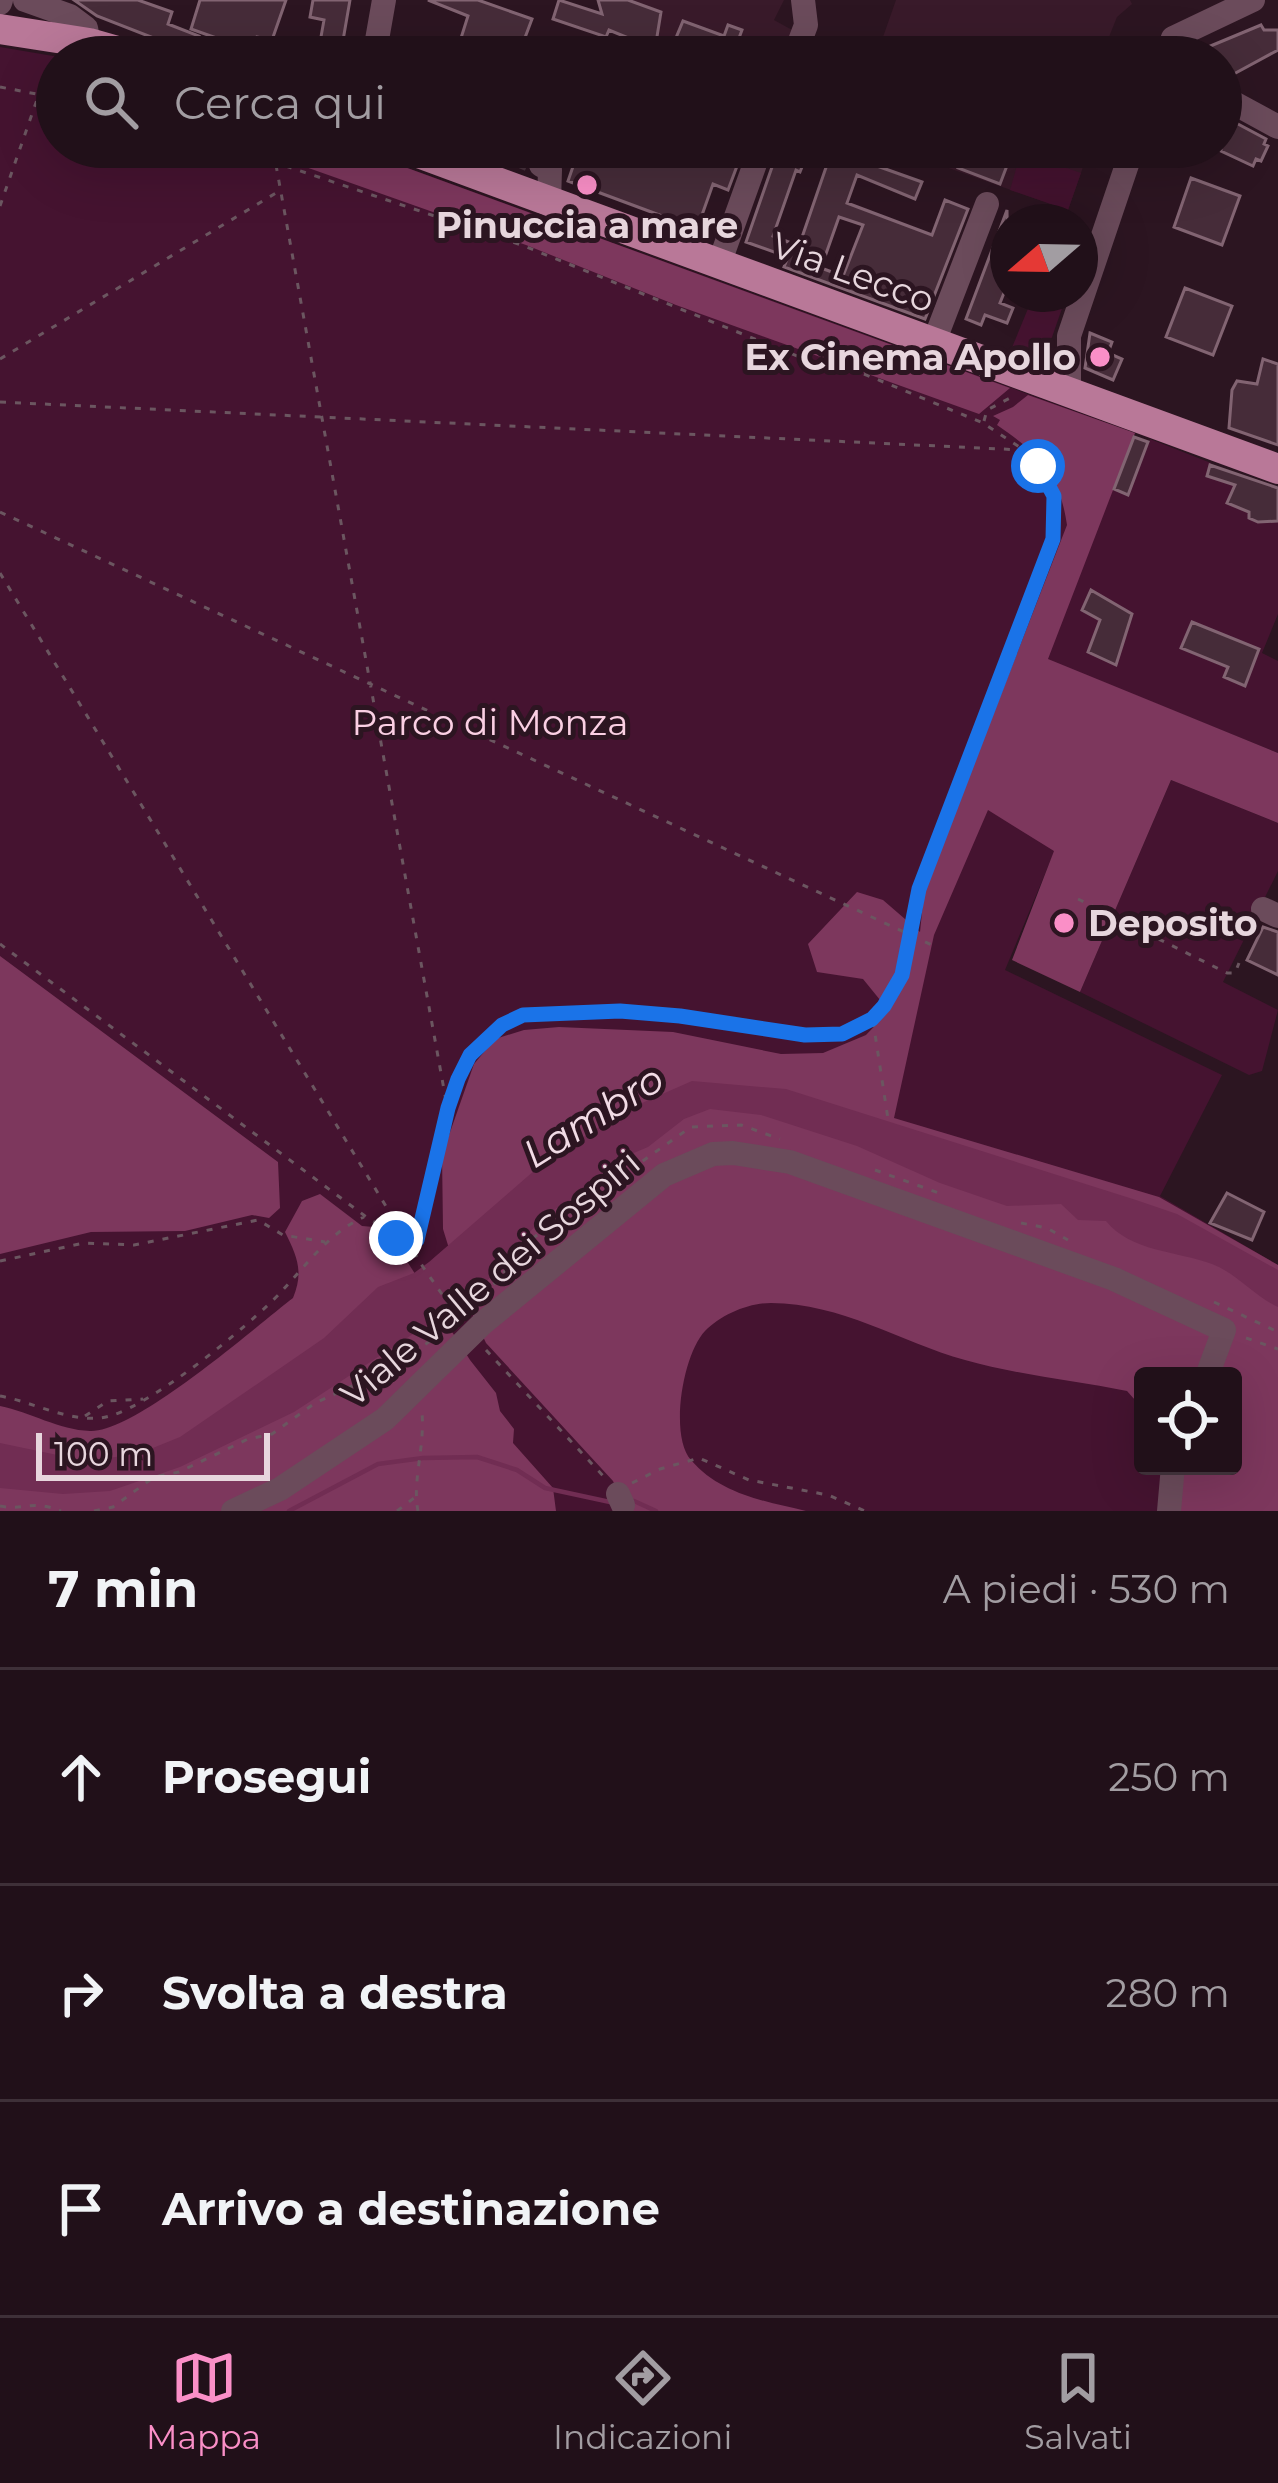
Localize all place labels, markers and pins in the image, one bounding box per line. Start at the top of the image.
marker: Pinuccia a mare [574,172,600,198]
place label: Pinuccia a mare [436,203,738,247]
place label: Ex Cinema Apollo [744,335,1076,379]
marker: Ex Cinema Apollo [1087,344,1113,370]
place label: Deposito [1088,901,1257,945]
marker: Deposito [1051,910,1077,936]

